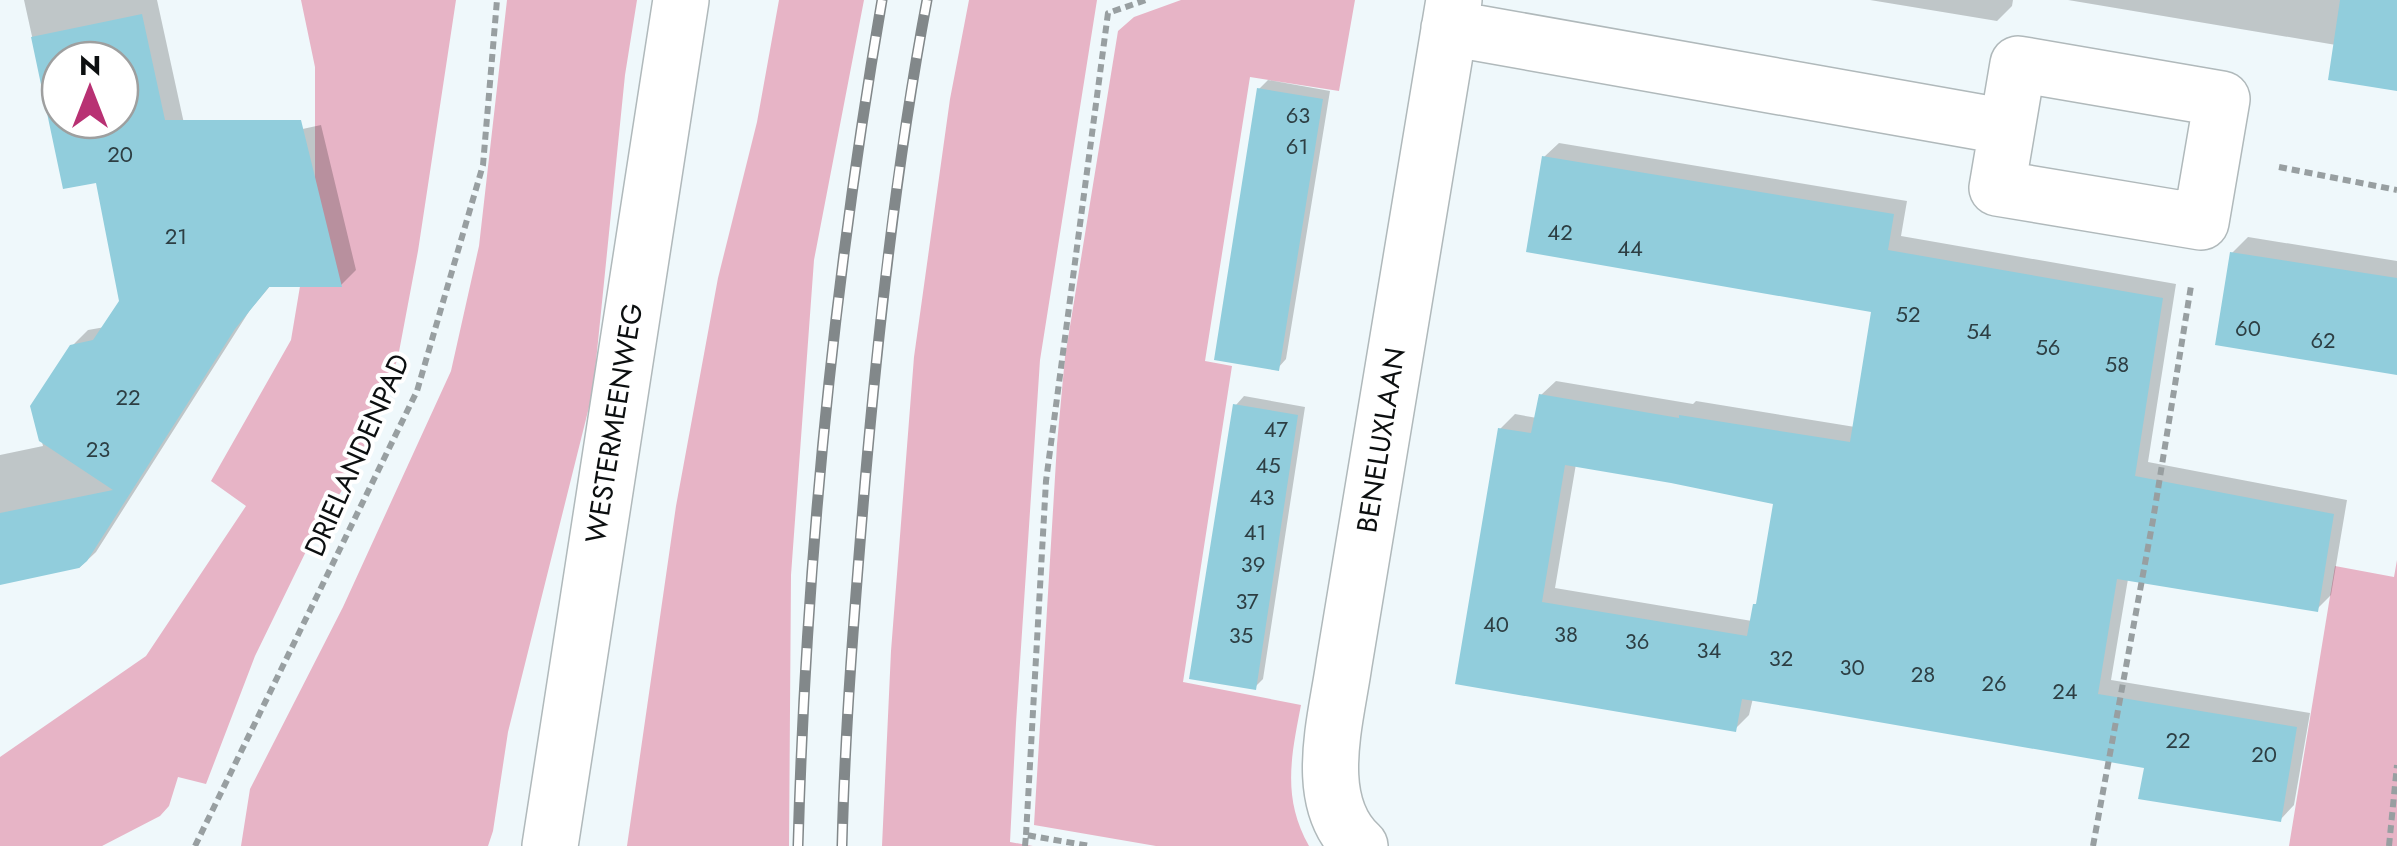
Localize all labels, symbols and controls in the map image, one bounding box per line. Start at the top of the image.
north arrow [40,40,140,140]
text: N [79,45,101,86]
house number: 63 [1286,99,1310,131]
house number: 61 [1286,130,1308,162]
house number: 20 [107,138,133,170]
house number: 42 [1547,216,1573,248]
house number: 21 [165,220,187,252]
house number: 44 [1617,232,1643,264]
house number: 52 [1896,298,1920,330]
street label: WESTERMEENWEG [575,300,653,546]
house number: 60 [2235,312,2261,344]
house number: 54 [1966,315,1992,347]
house number: 62 [2310,324,2336,356]
house number: 56 [2035,331,2061,363]
street label: BENELUXLAAN [1346,345,1416,535]
street label: DRIELANDENPAD [294,347,420,563]
house number: 58 [2105,348,2129,380]
house number: 22 [115,381,141,413]
house number: 47 [1264,413,1289,445]
house number: 23 [86,433,110,465]
house number: 45 [1255,449,1281,481]
house number: 43 [1250,481,1274,513]
house number: 41 [1244,516,1266,548]
house number: 39 [1241,548,1265,580]
house number: 37 [1235,585,1259,617]
house number: 40 [1483,608,1509,640]
house number: 38 [1554,618,1578,650]
house number: 35 [1229,619,1253,651]
house number: 36 [1625,625,1649,657]
house number: 34 [1697,634,1722,666]
house number: 32 [1769,642,1793,674]
house number: 30 [1839,651,1865,683]
house number: 28 [1911,658,1935,690]
house number: 26 [1981,667,2007,699]
house number: 24 [2052,675,2078,707]
house number: 22 [2165,724,2191,756]
house number: 20 [2251,738,2277,770]

